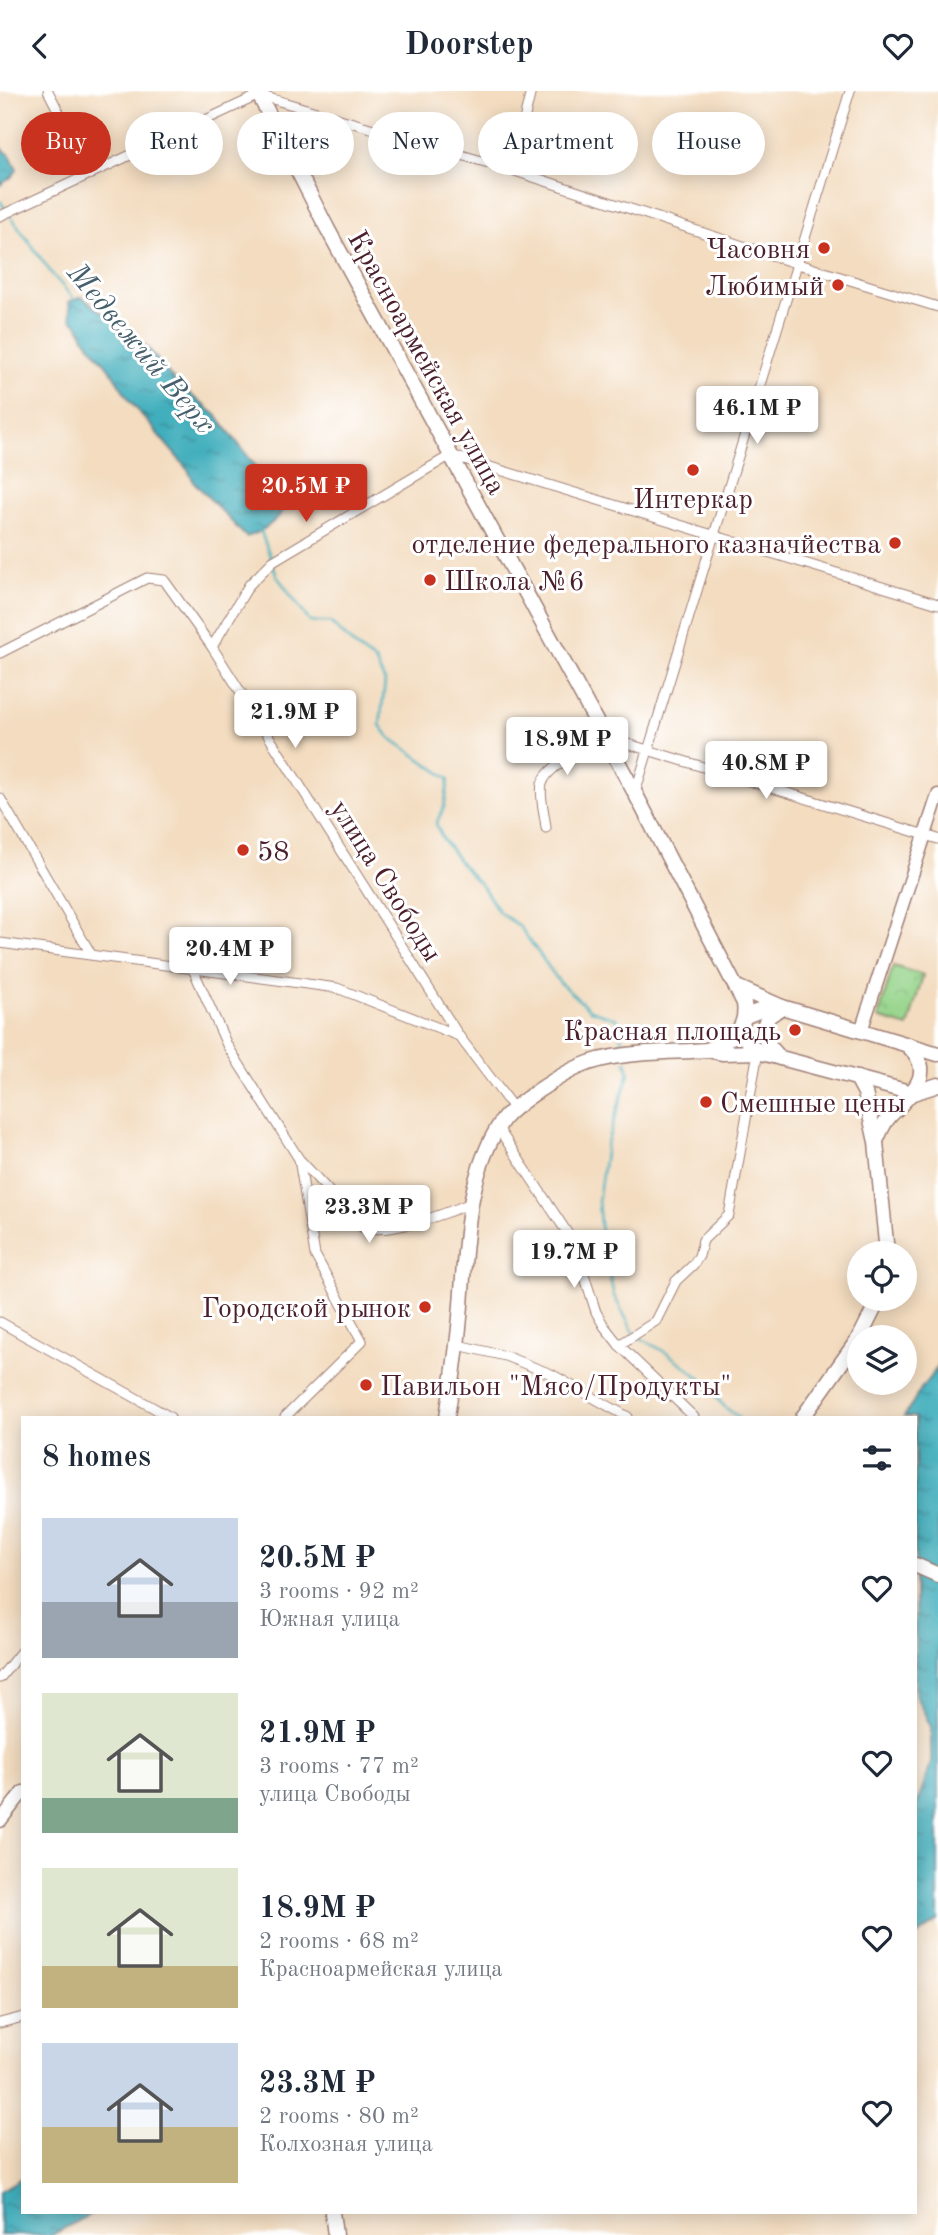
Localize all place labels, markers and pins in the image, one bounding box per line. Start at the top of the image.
place label: Часовня [706,237,810,265]
marker: Часовня [816,240,832,256]
place label: Любимый [705,274,824,302]
marker: Любимый [830,277,846,293]
pin: 46.1M ₽ [692,387,822,446]
marker: Интеркар [685,462,701,478]
pin: 20.5M ₽ [241,465,371,524]
place label: Интеркар [633,487,753,515]
place label: отделение федерального казначйества [411,532,881,560]
marker: отделение федерального казначйества [887,535,903,551]
place label: Школа №6 [444,569,585,597]
marker: Школа №6 [422,572,438,588]
pin: 21.9M ₽ [230,691,360,750]
pin: 18.9M ₽ [502,717,632,777]
pin: 40.8M ₽ [701,741,831,801]
place label: 58 [257,839,289,867]
marker: 58 [235,842,251,858]
pin: 20.4M ₽ [165,927,295,987]
place label: Красная площадь [563,1019,781,1047]
marker: Красная площадь [787,1022,803,1038]
place label: Смешные цены [720,1091,906,1119]
marker: Смешные цены [698,1094,714,1110]
pin: 23.3M ₽ [304,1185,434,1245]
pin: 19.7M ₽ [509,1231,639,1290]
place label: Городской рынок [202,1296,411,1324]
marker: Городской рынок [417,1299,433,1315]
place label: Павильон "Мясо/Продукты" [380,1374,731,1402]
marker: Павильон "Мясо/Продукты" [358,1377,374,1393]

